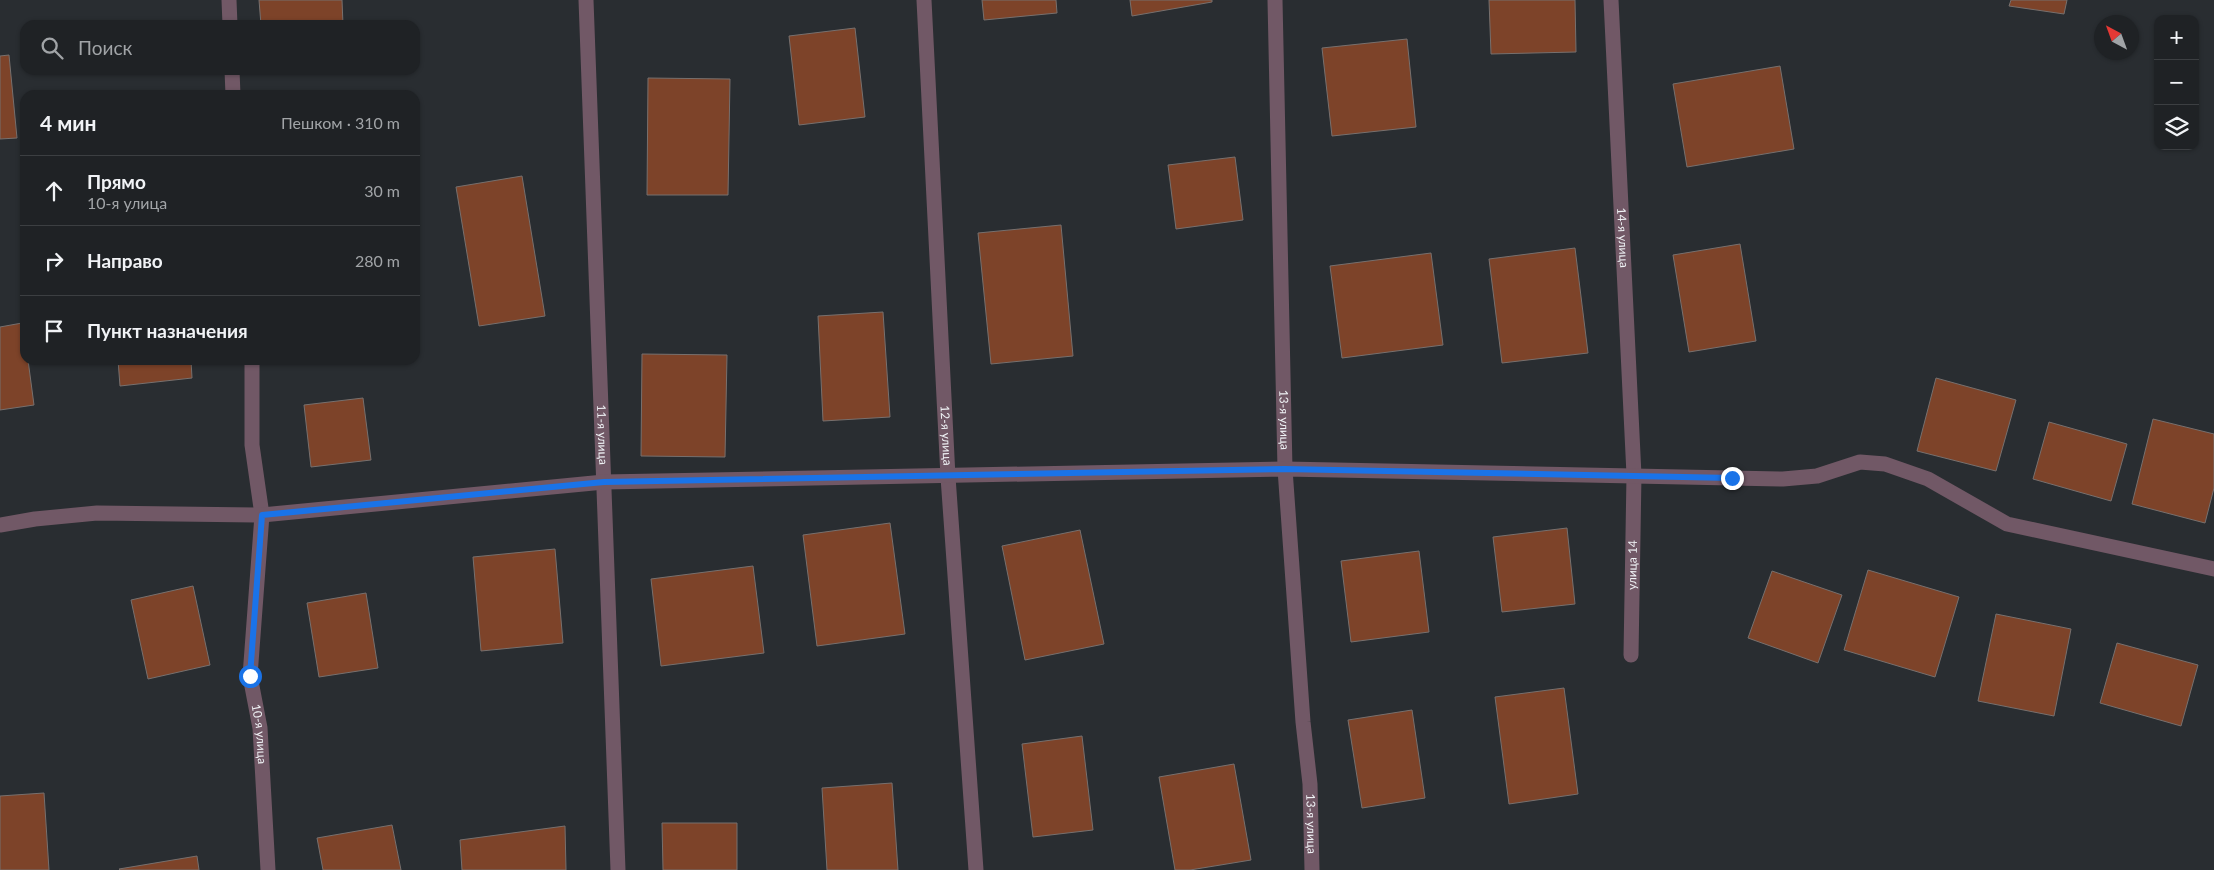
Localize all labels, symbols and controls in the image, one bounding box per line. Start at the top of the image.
north arrow [2094,15,2139,60]
map controls [2154,15,2199,150]
button: + [2154,15,2199,60]
search box [20,20,420,75]
icon: search [38,34,66,62]
text: Поиск [78,36,132,59]
button: − [2154,60,2199,105]
button: layers [2154,105,2199,150]
text: 4 мин [40,110,97,135]
text: Пешком · 310 m [281,113,400,132]
text: Прямо [87,170,146,193]
icon: ahead [40,177,68,205]
text: 30 m [364,181,400,200]
text: 10-я улица [87,193,167,212]
street label: 14-я улица [1614,207,1632,268]
icon: right [40,247,68,275]
text: Направо [87,249,163,272]
text: 280 m [355,251,400,270]
icon: arrive [40,317,68,345]
text: Пункт назначения [87,319,248,342]
street label: 13-я улица [1276,390,1293,450]
street label: 11-я улица [594,404,611,465]
street label: 12-я улица [937,405,955,466]
route end [1721,467,1744,490]
street label: улица 14 [1624,540,1640,590]
route start [239,665,262,688]
street label: 10-я улица [249,703,270,764]
street label: 13-я улица [1303,794,1320,854]

